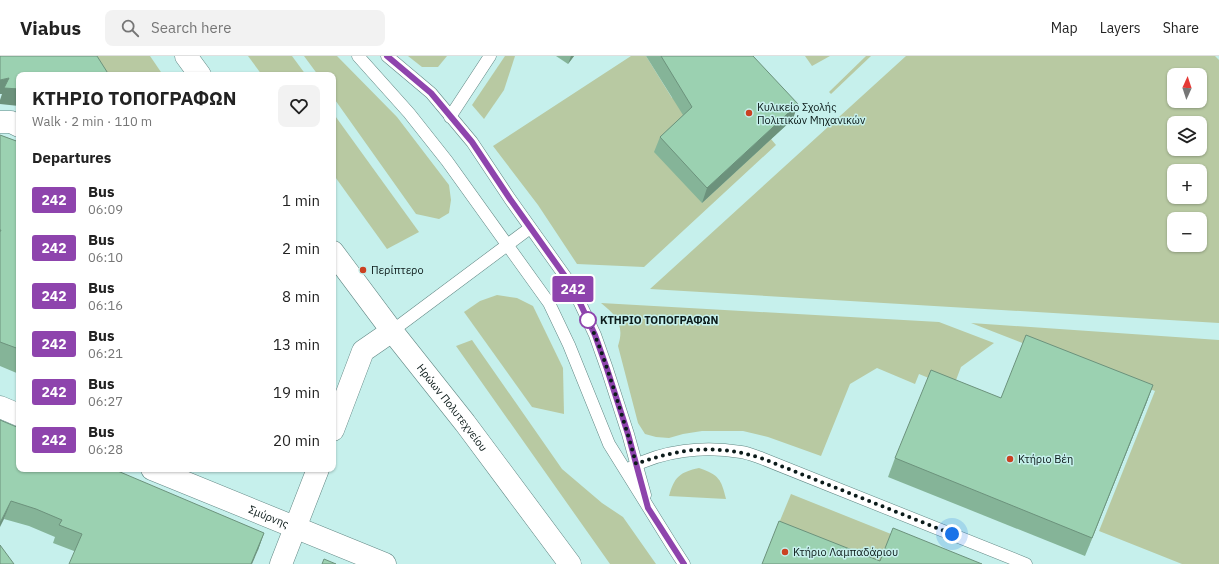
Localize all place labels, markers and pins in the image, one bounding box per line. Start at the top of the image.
place label: Κυλικείο Σχολής Πολιτικών Μηχανικών [757,100,866,127]
marker: Κυλικείο Σχολής Πολιτικών Μηχανικών [744,108,754,118]
place label: Περίπτερο [371,263,424,277]
marker: Περίπτερο [358,265,368,275]
marker: ΚΤΗΡΙΟ ΤΟΠΟΓΡΑΦΩΝ [579,311,597,329]
place label: ΚΤΗΡΙΟ ΤΟΠΟΓΡΑΦΩΝ [600,313,718,327]
place label: Κτήριο Βέη [1018,452,1073,466]
marker: Κτήριο Βέη [1005,454,1015,464]
place label: Κτήριο Λαμπαδάριου [793,545,898,559]
marker: Κτήριο Λαμπαδάριου [780,547,790,557]

